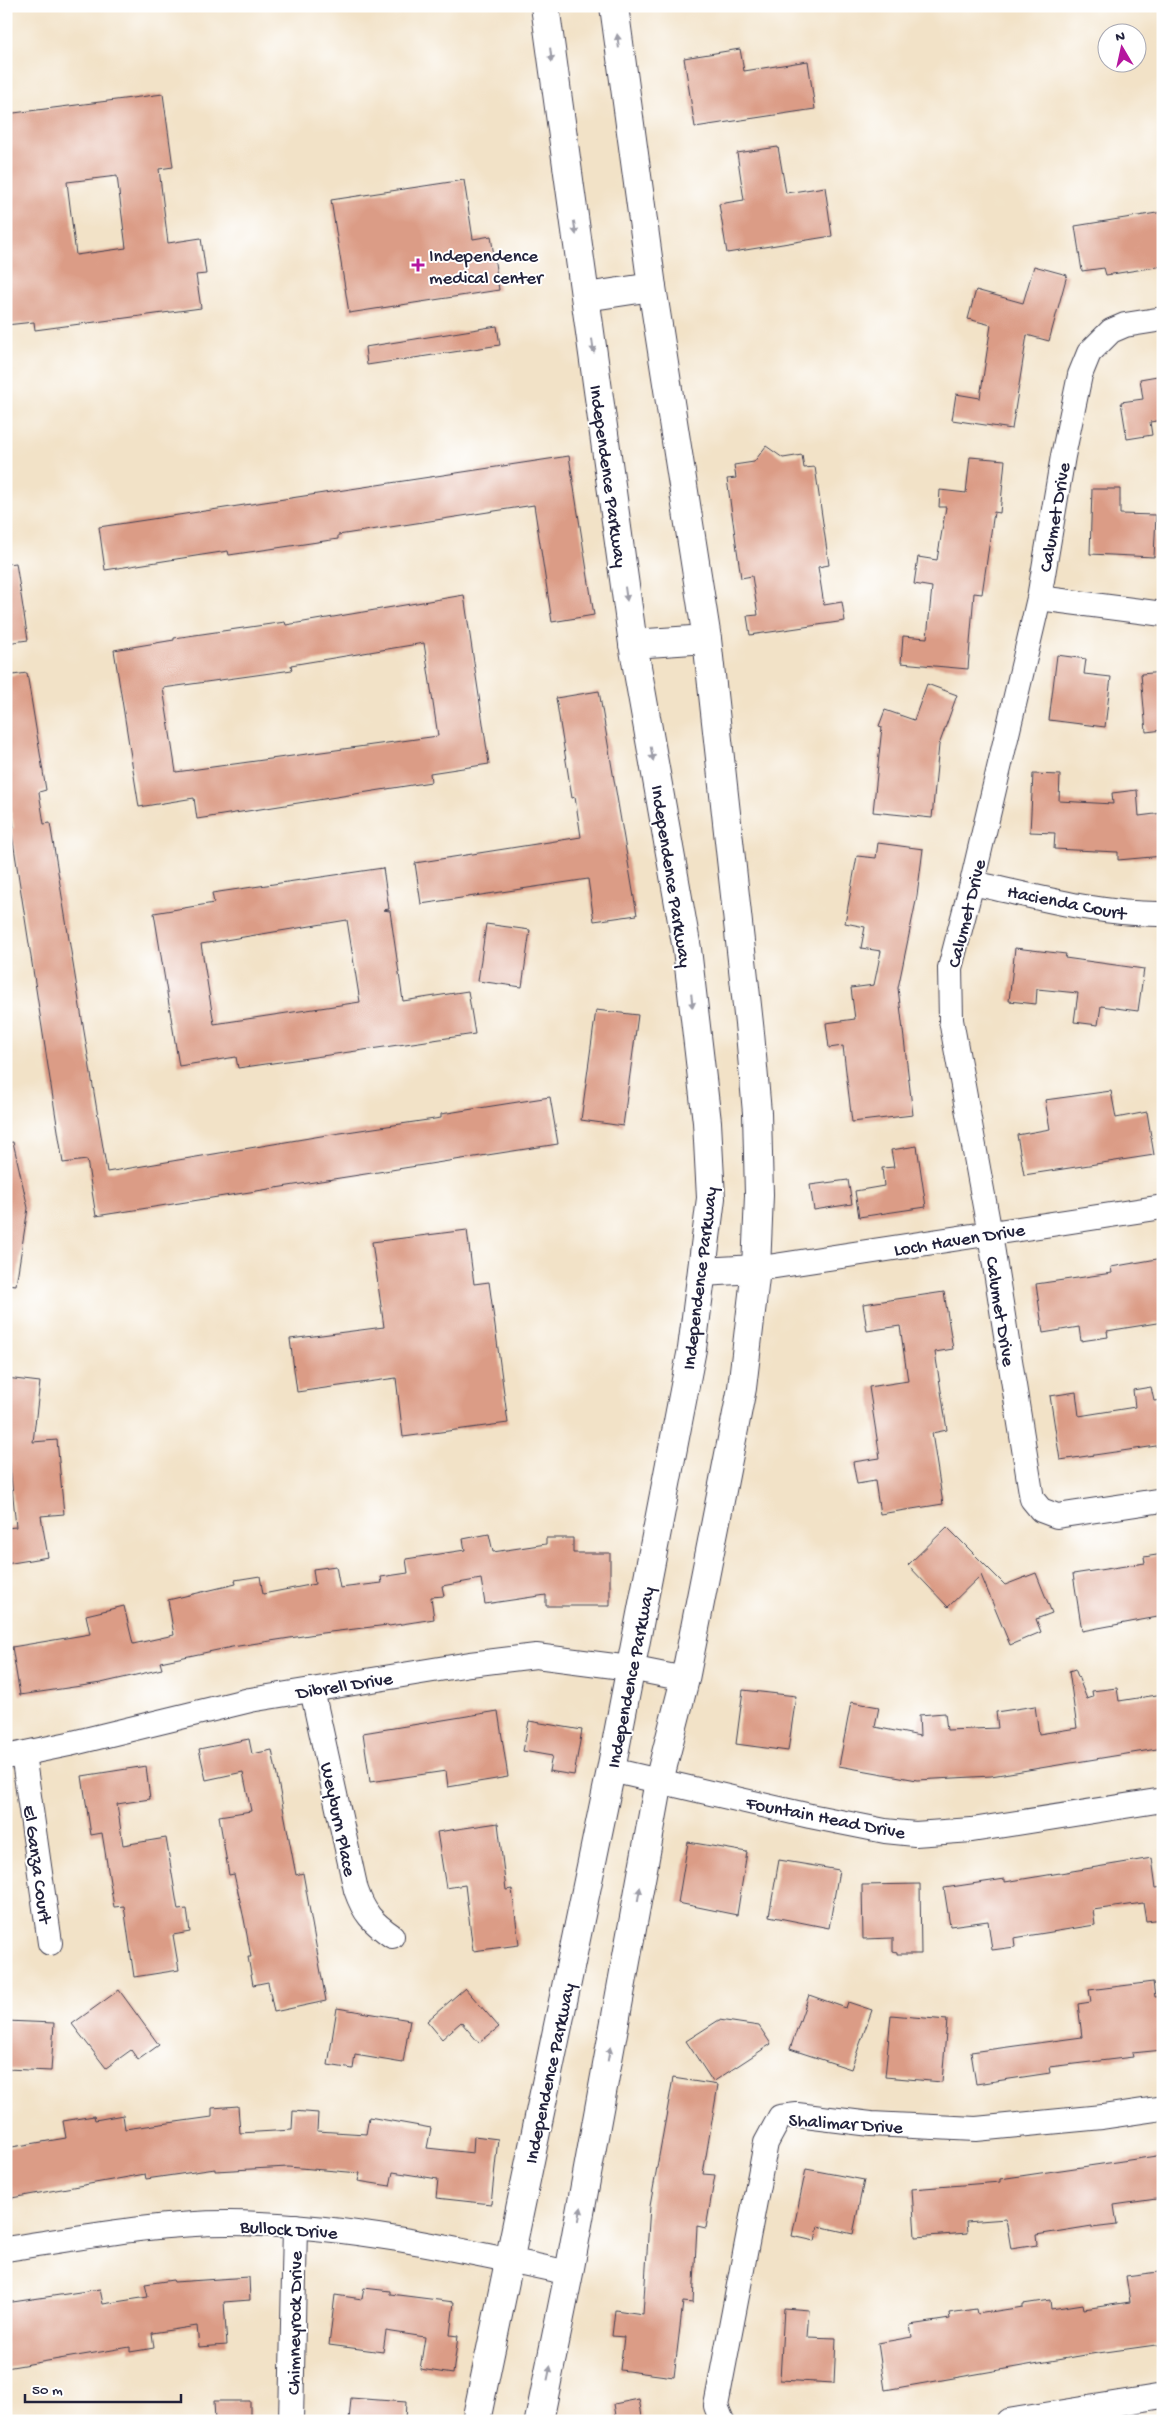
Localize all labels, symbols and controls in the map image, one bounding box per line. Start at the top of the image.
north arrow [1096,22,1146,72]
text: N [1115,29,1126,47]
one-way arrow [614,33,622,49]
one-way arrow [548,47,556,63]
one-way arrow [572,220,580,236]
place label: Independence medical center [429,246,545,291]
marker: Independence medical center [411,258,425,272]
one-way arrow [589,338,597,354]
street label: Independence Parkway [582,384,631,570]
street label: Calumet Drive [1035,461,1077,574]
one-way arrow [622,586,630,602]
one-way arrow [649,746,657,762]
street label: Independence Parkway [644,784,695,970]
street label: Calumet Drive [944,857,993,970]
street label: Hacienda Court [1005,882,1130,928]
one-way arrow [688,993,696,1009]
street label: Independence Parkway [679,1185,724,1371]
street label: Loch Haven Drive [892,1220,1027,1263]
street label: Calumet Drive [979,1255,1019,1368]
street label: Independence Parkway [604,1584,661,1770]
street label: Dibrell Drive [293,1668,395,1707]
street label: Weyburn Place [313,1761,360,1879]
street label: Fountain Head Drive [743,1793,907,1846]
street label: El Ganza Court [16,1804,56,1927]
one-way arrow [635,1885,643,1901]
street label: Independence Parkway [521,1981,582,2166]
one-way arrow [606,2045,614,2061]
street label: Shalimar Drive [788,2110,904,2141]
one-way arrow [577,2205,585,2221]
street label: Bullock Drive [238,2217,338,2246]
street label: Chimneyrock Drive [284,2251,309,2395]
one-way arrow [545,2365,553,2381]
scale bar [25,2372,181,2404]
text: 50 m [32,2382,63,2400]

